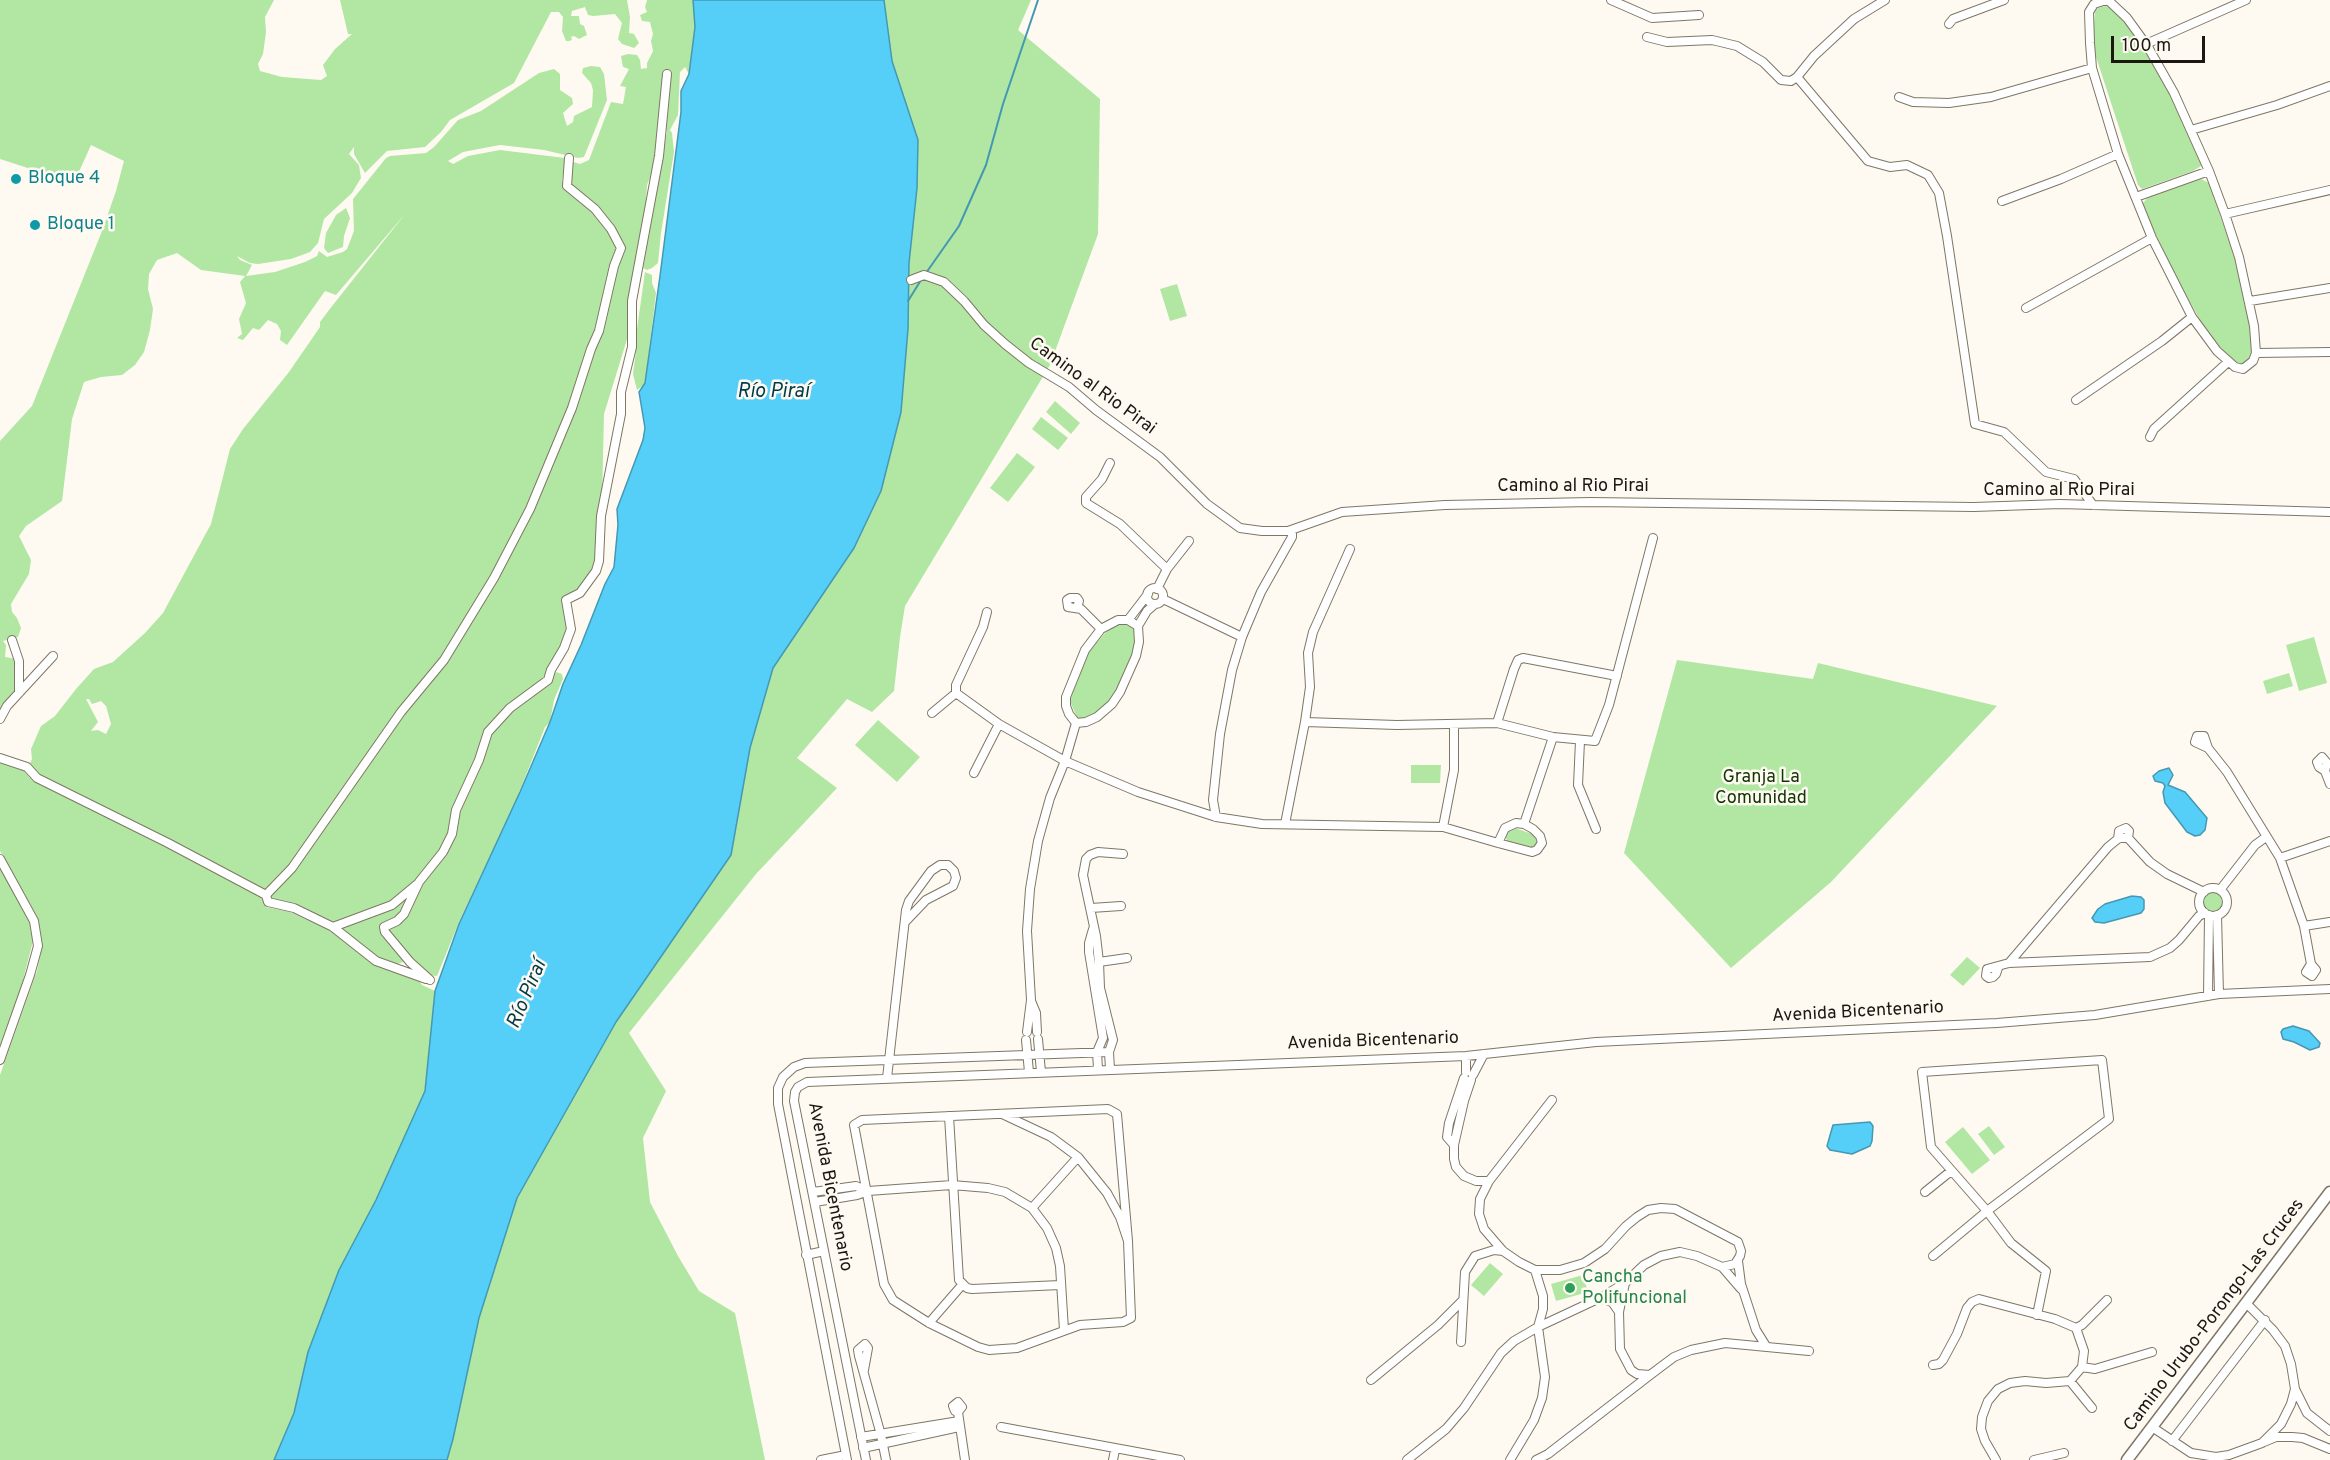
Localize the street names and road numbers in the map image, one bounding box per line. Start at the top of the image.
street label: Camino al Rio Pirai [1024,334,1160,440]
street label: Camino al Rio Pirai [1497,476,1649,498]
street label: Camino al Rio Pirai [1983,480,2135,502]
street label: Avenida Bicentenario [1772,998,1944,1028]
street label: Avenida Bicentenario [1287,1028,1459,1056]
street label: Avenida Bicentenario [802,1101,856,1273]
street label: Camino Urubo-Porongo-Las Cruces [2120,1195,2310,1437]

